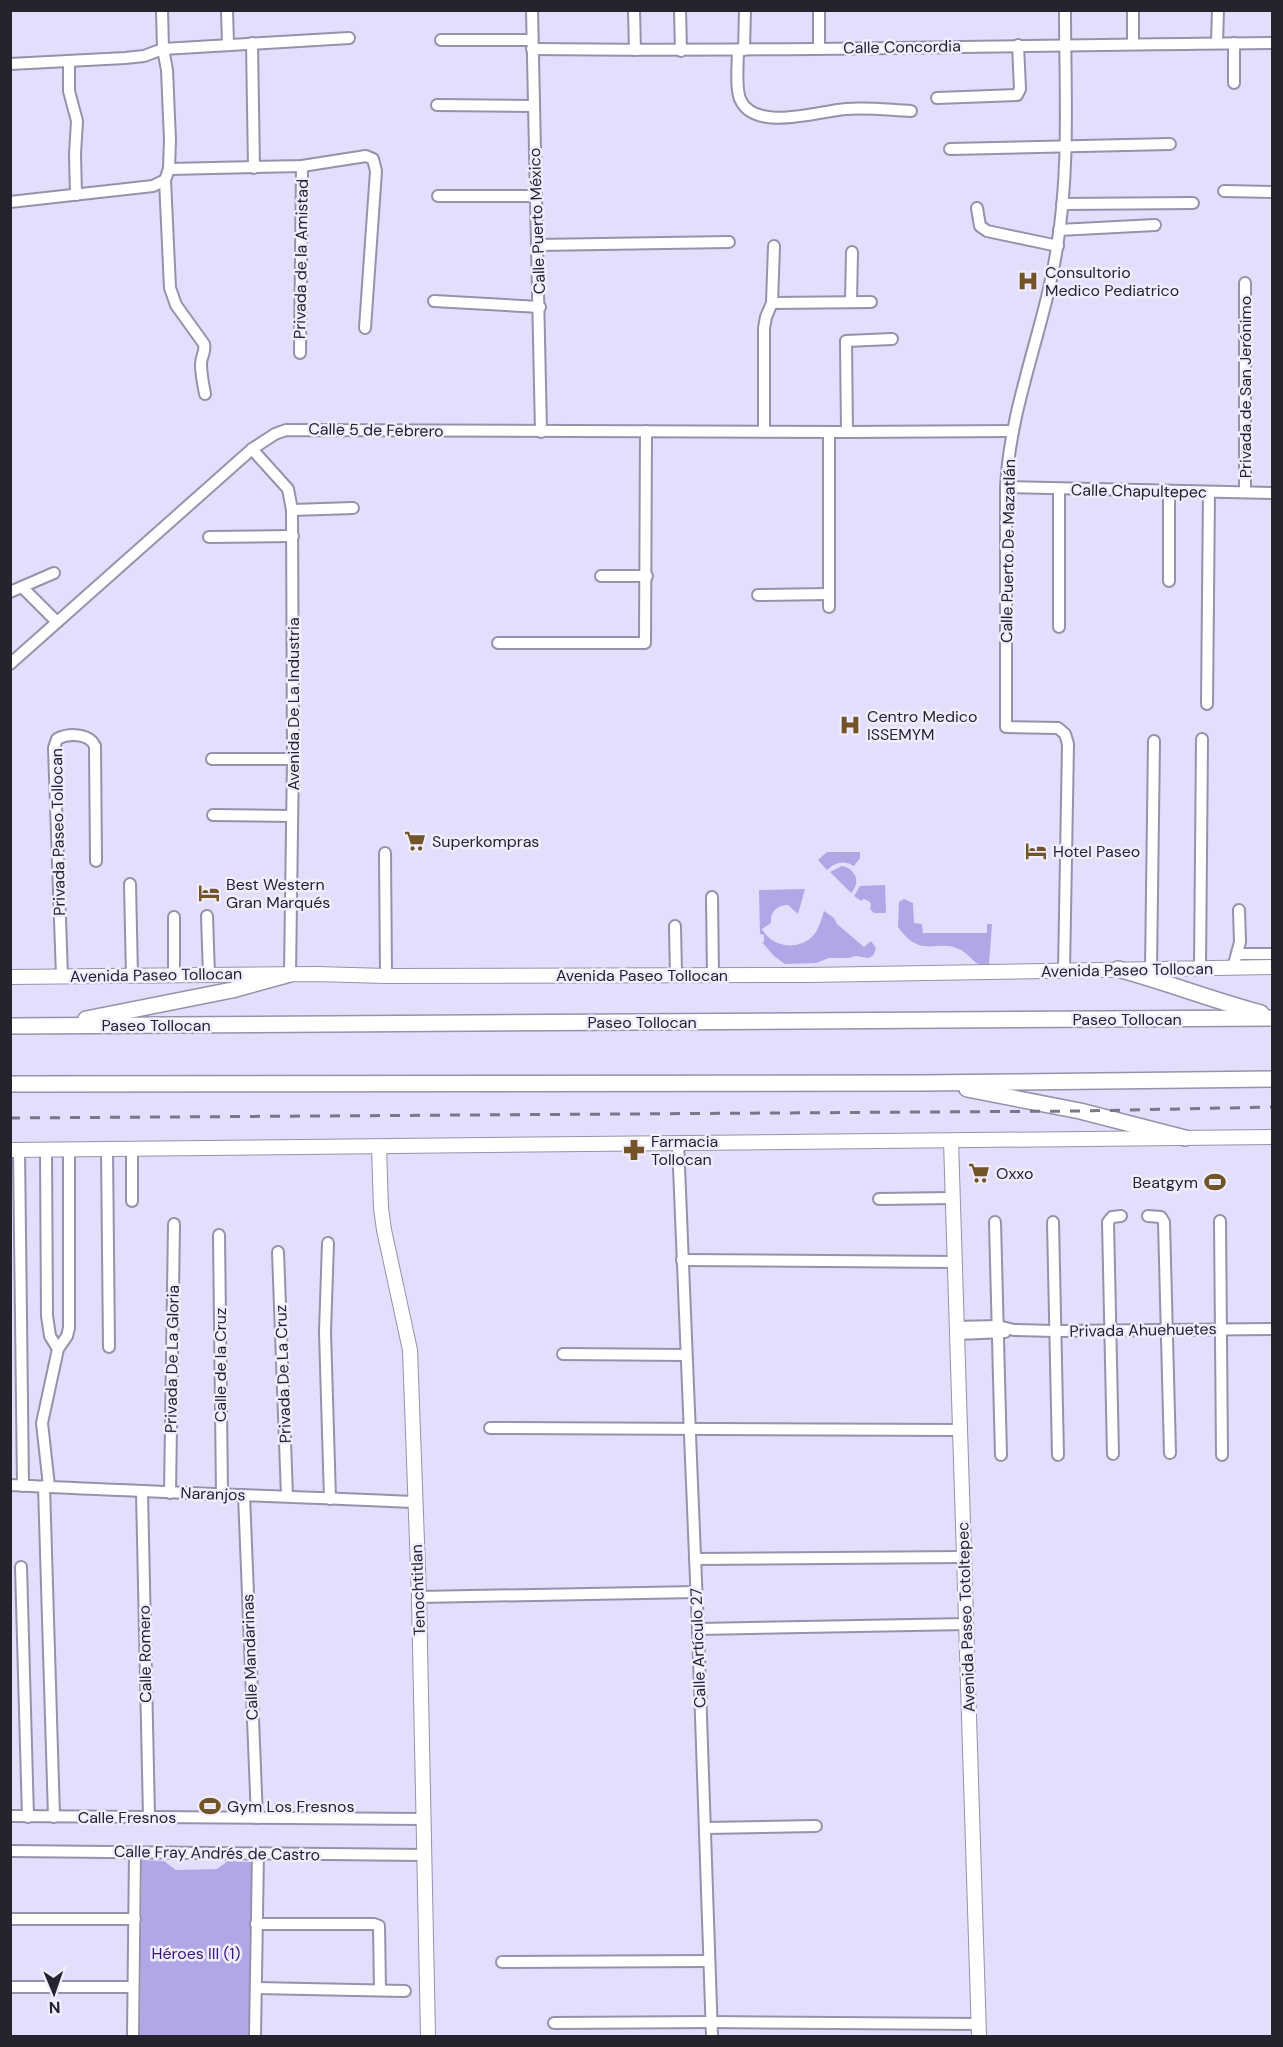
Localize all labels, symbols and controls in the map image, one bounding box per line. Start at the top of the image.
street label: Calle Concordia [843,35,961,59]
street label: Calle Puerto México [524,147,550,295]
street label: Privada de la Amistad [289,179,313,339]
place label: Consultorio Medico Pediatrico [1045,262,1179,301]
hospital icon: Consultorio Medico Pediatrico [1016,269,1040,293]
street label: Privada de San Jerónimo [1235,296,1256,478]
street label: Calle 5 de Febrero [308,418,444,442]
street label: Calle Puerto De Mazatlán [996,459,1020,643]
street label: Calle Chapultepec [1071,479,1207,503]
street label: Avenida De La Industria [283,617,304,791]
place label: Centro Medico ISSEMYM [867,706,977,745]
hospital icon: Centro Medico ISSEMYM [838,713,862,737]
street label: Privada Paseo Tollocan [46,748,70,916]
supermarket icon: Superkompras [403,829,427,853]
place label: Superkompras [432,831,539,852]
hotel icon: Hotel Paseo [1024,839,1048,863]
place label: Hotel Paseo [1053,841,1140,862]
place label: Best Western Gran Marqués [226,874,330,913]
hotel icon: Best Western Gran Marqués [197,881,221,905]
street label: Avenida Paseo Tollocan [1041,958,1213,982]
street label: Avenida Paseo Tollocan [70,963,242,987]
street label: Avenida Paseo Tollocan [556,965,728,986]
street label: Paseo Tollocan [1072,1009,1182,1030]
street label: Paseo Tollocan [587,1012,697,1033]
street label: Paseo Tollocan [101,1015,211,1036]
place label: Farmacia Tollocan [651,1131,718,1170]
pharmacy icon: Farmacia Tollocan [622,1138,646,1162]
supermarket icon: Oxxo [967,1161,991,1185]
place label: Oxxo [996,1163,1033,1184]
sports icon: Beatgym [1203,1170,1227,1194]
place label: Beatgym [1132,1172,1198,1193]
street label: Privada De La Gloria [160,1285,184,1433]
street label: Privada De La Cruz [270,1304,296,1444]
street label: Calle de la Cruz [210,1308,231,1422]
street label: Privada Ahuehuetes [1069,1318,1217,1342]
street label: Naranjos [180,1482,246,1506]
street label: Avenida Paseo Totoltepec [952,1521,980,1713]
street label: Tenochtitlan [406,1544,430,1636]
street label: Calle Artículo 27 [685,1588,711,1708]
street label: Calle Mandarinas [237,1593,263,1721]
street label: Calle Romero [134,1605,156,1703]
sports icon: Gym Los Fresnos [198,1794,222,1818]
place label: Gym Los Fresnos [227,1796,354,1817]
street label: Calle Fresnos [78,1807,176,1828]
street label: Calle Fray Andrés de Castro [114,1841,320,1865]
park label: Héroes III (1) [152,1943,240,1964]
north arrow [24,1963,84,2023]
text: N [48,1997,61,2018]

